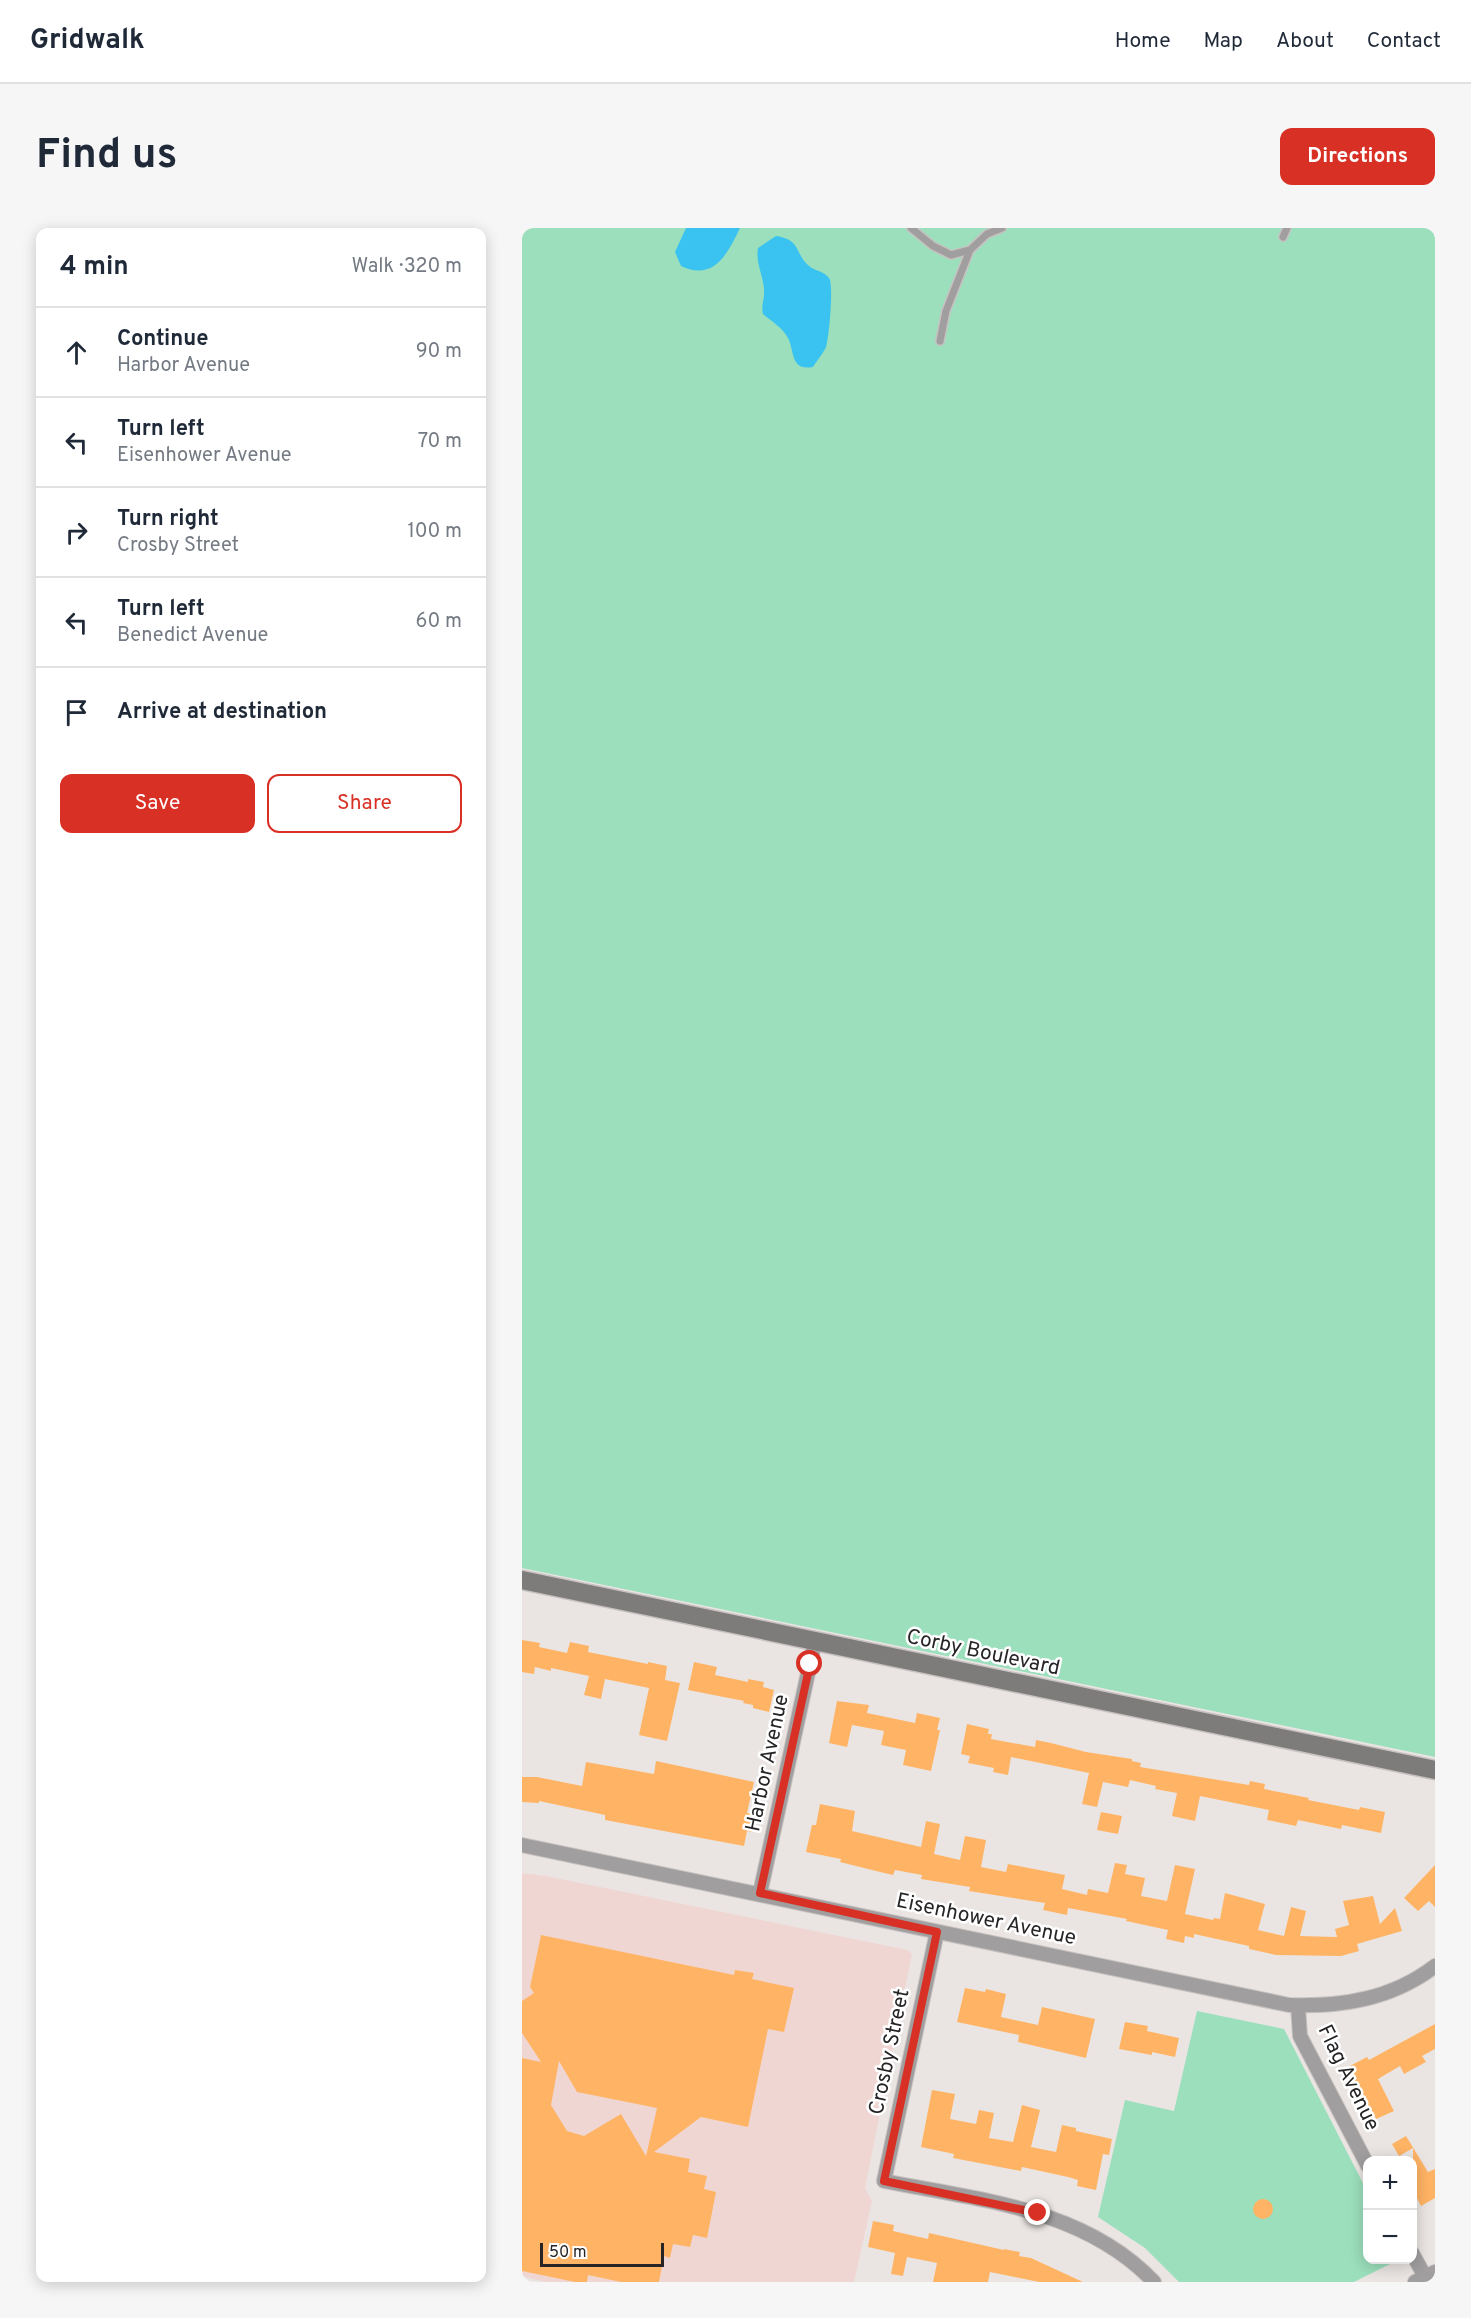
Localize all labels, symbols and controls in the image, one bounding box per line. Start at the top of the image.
text: Gridwalk [30,23,145,59]
text: Home [1115,28,1171,55]
text: Map [1204,28,1243,55]
text: About [1276,28,1334,55]
text: Contact [1367,28,1441,55]
button: Directions [1280,128,1435,185]
text: Find us [36,130,177,183]
text: 4 min [60,251,129,284]
text: Walk · 320 m [352,254,462,280]
text: Continue [117,326,208,353]
icon: ahead [60,336,93,369]
text: 90 m [416,339,462,365]
text: Harbor Avenue [117,353,250,379]
text: Turn left [117,416,205,443]
icon: left [60,426,93,459]
text: 70 m [418,429,462,455]
text: Eisenhower Avenue [117,443,292,469]
text: Turn right [117,506,219,533]
icon: right [60,516,93,549]
text: 100 m [407,519,462,545]
text: Crosby Street [117,533,239,559]
text: Turn left [117,596,205,623]
icon: left [60,606,93,639]
text: 60 m [416,609,462,635]
text: Benedict Avenue [117,623,268,649]
icon: arrive [60,696,93,729]
text: Arrive at destination [117,699,327,726]
button: Save [60,774,255,833]
button: Share [267,774,462,833]
street label: Corby Boulevard [904,1624,1062,1682]
route start [796,1650,822,1676]
street label: Harbor Avenue [740,1692,796,1834]
street label: Eisenhower Avenue [894,1888,1078,1952]
street label: Crosby Street [863,1987,917,2117]
street label: Flag Avenue [1311,2020,1385,2136]
map controls [1363,2156,1417,2264]
button: + [1363,2156,1417,2210]
route end [1024,2199,1050,2225]
button: − [1363,2210,1417,2264]
scale bar [540,2240,664,2268]
text: 50 m [549,2243,587,2263]

